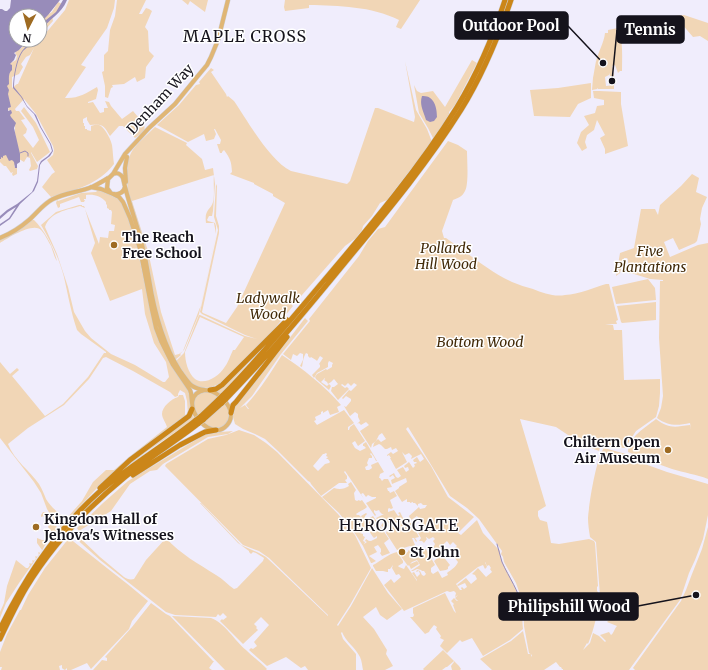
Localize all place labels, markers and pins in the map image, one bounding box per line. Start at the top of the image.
callout: Outdoor Pool [455,12,568,39]
callout: Tennis [617,16,684,43]
place label: The Reach Free School [122,228,202,262]
marker: The Reach Free School [109,240,119,250]
place label: Chiltern Open Air Museum [564,433,660,467]
marker: Chiltern Open Air Museum [663,445,673,455]
place label: Kingdom Hall of Jehova's Witnesses [43,510,174,544]
marker: Kingdom Hall of Jehova's Witnesses [31,522,41,532]
place label: St John [410,543,460,561]
marker: St John [397,547,407,557]
callout: Philipshill Wood [499,593,638,620]

